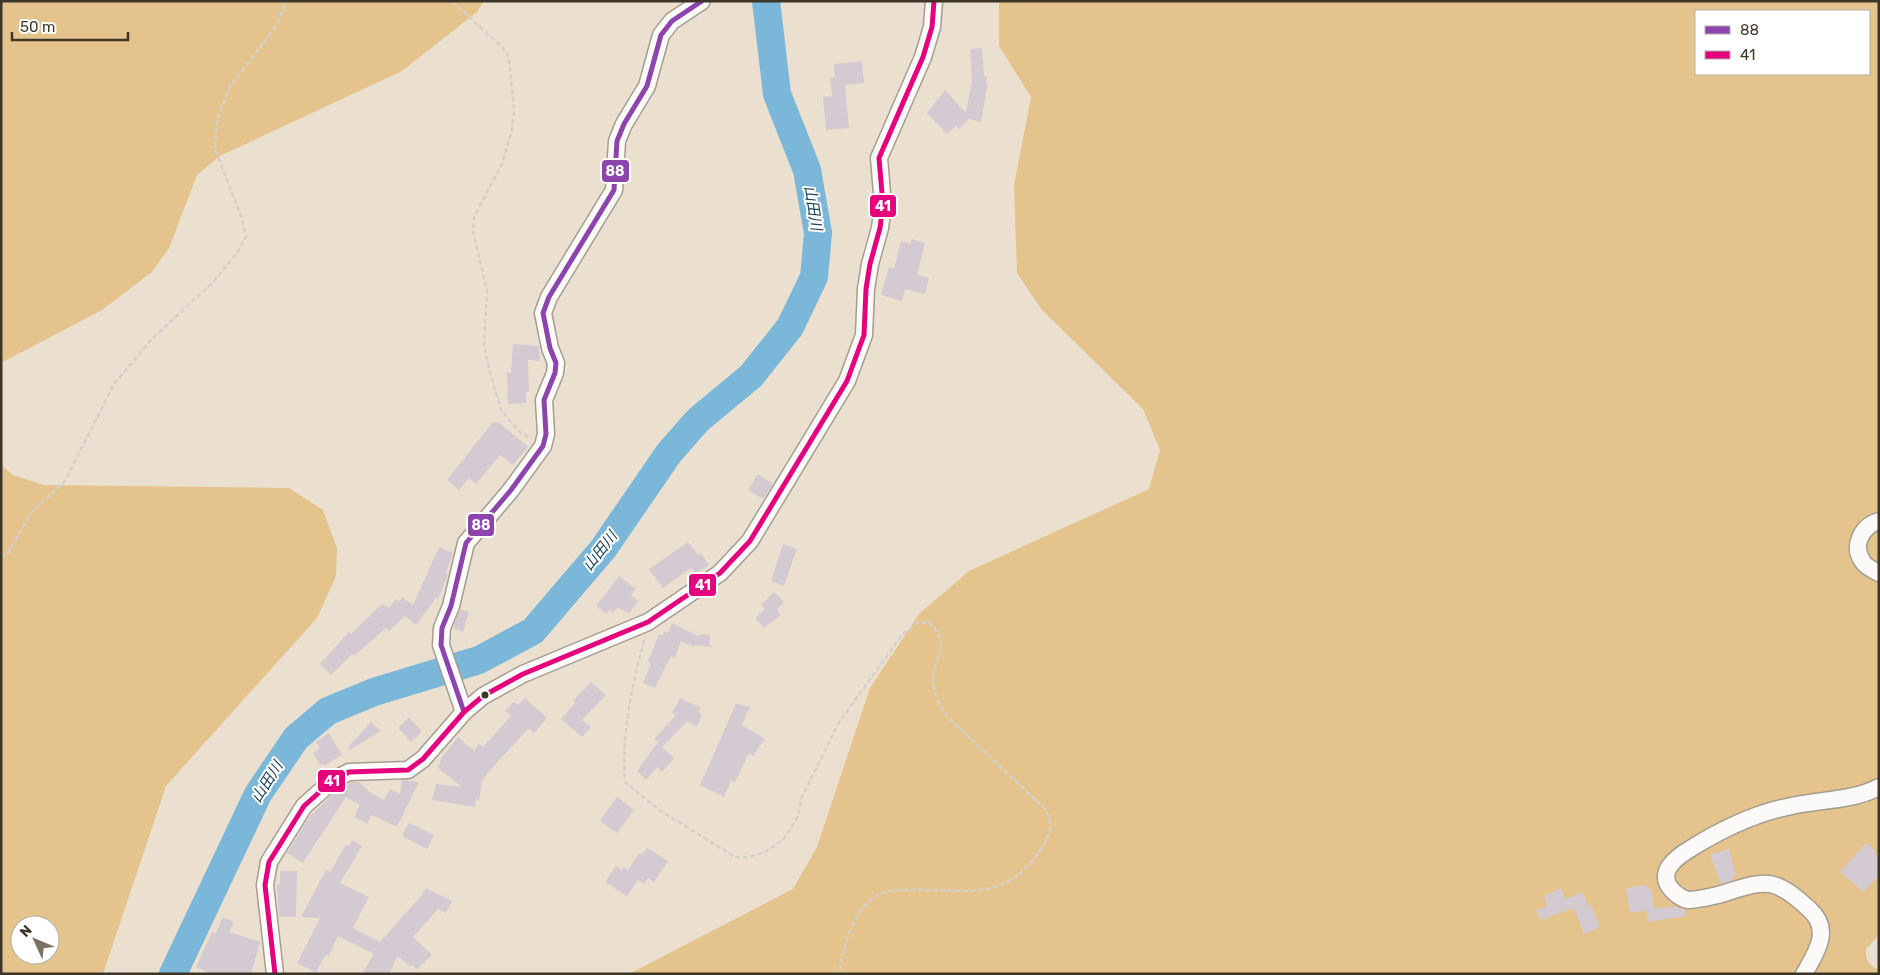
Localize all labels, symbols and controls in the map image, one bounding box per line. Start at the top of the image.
scale bar [12,10,129,42]
legend [1695,10,1870,75]
text: 50 m [20,18,55,36]
text: 88 [1740,21,1759,39]
text: 41 [1740,46,1755,64]
line badge: 88 [601,159,630,183]
text: 88 [606,163,624,180]
water label: 山田川 [801,184,826,234]
line badge: 41 [869,194,897,218]
text: 41 [875,198,891,215]
line badge: 88 [467,513,495,537]
text: 88 [472,517,490,534]
water label: 山田川 [579,526,622,574]
line badge: 41 [688,573,717,597]
text: 41 [695,577,711,594]
unlabelled marker [480,690,490,700]
water label: 山田川 [247,756,288,806]
line badge: 41 [317,769,346,793]
text: 41 [324,773,340,790]
north arrow [10,915,60,965]
text: N [16,922,36,941]

